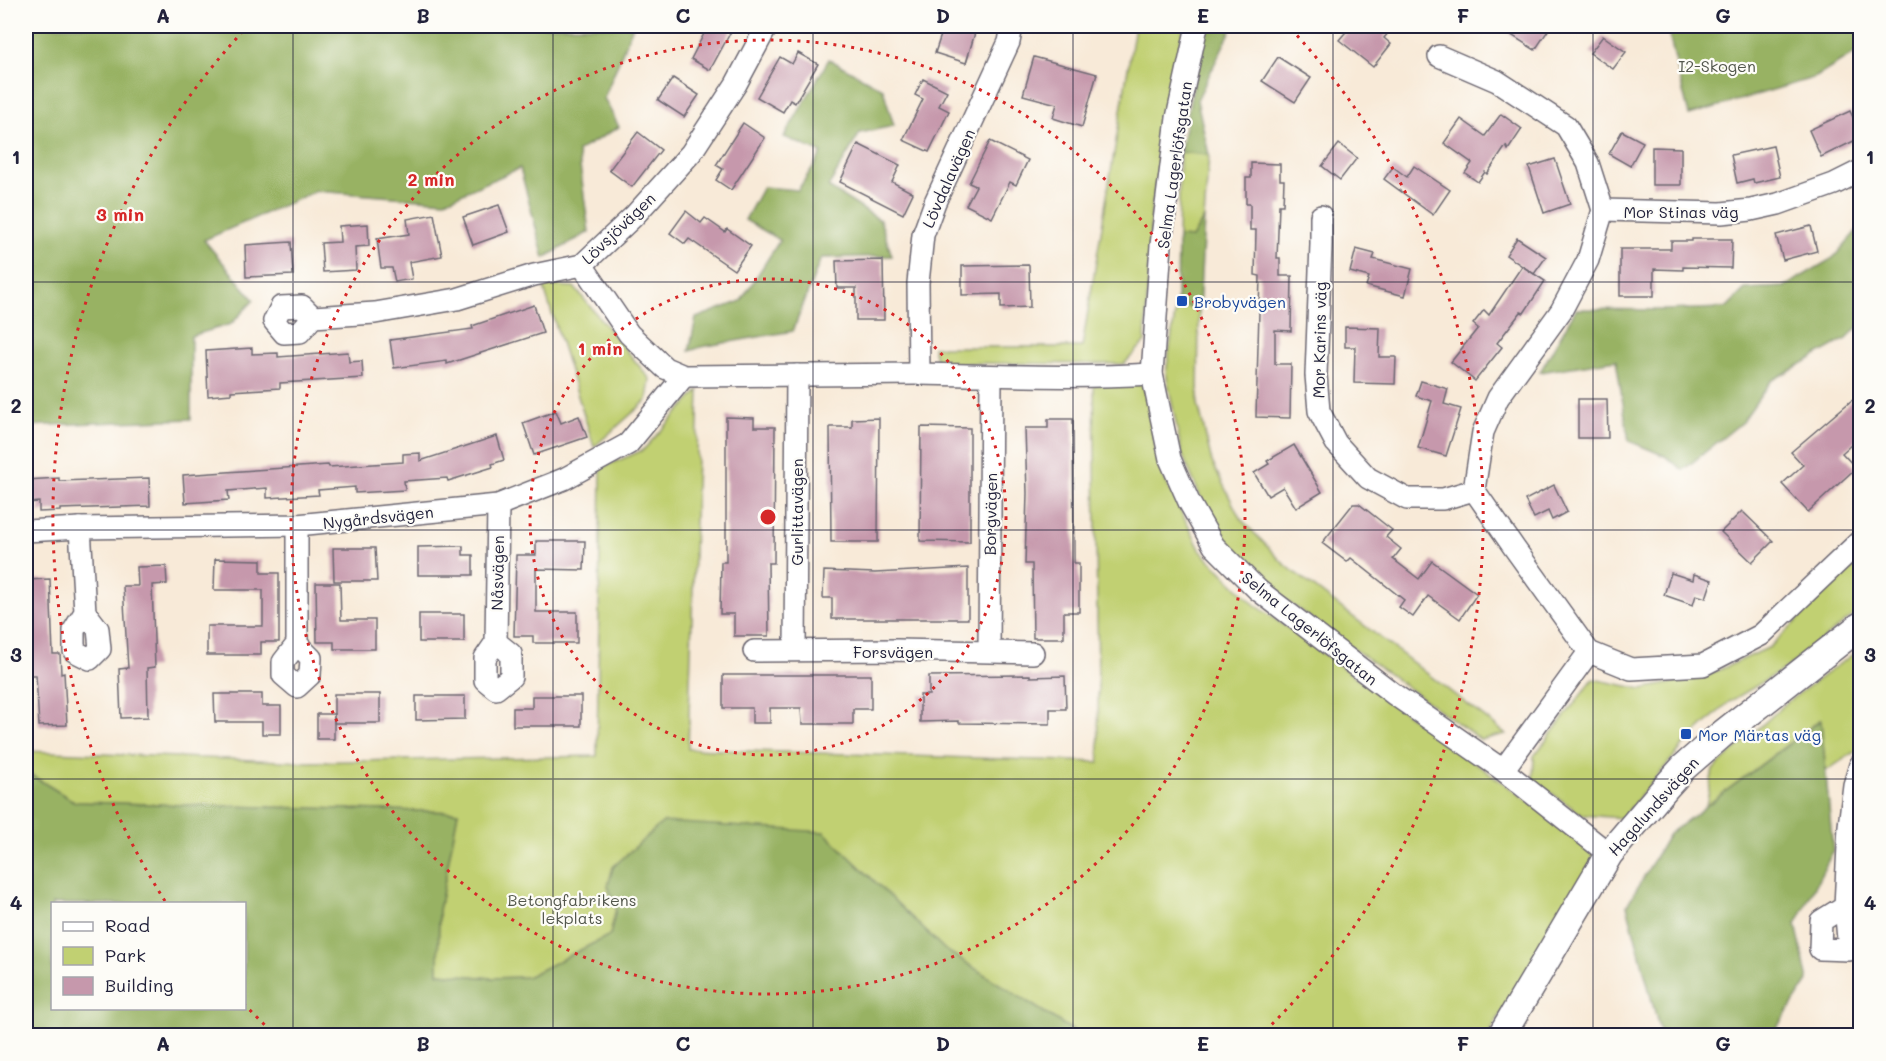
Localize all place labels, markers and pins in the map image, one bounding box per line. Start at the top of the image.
place label: Brobyvägen [1194,291,1286,312]
marker: Brobyvägen [1175,294,1189,308]
centre of rings [758,507,778,527]
place label: Mor Märtas väg [1698,724,1821,745]
marker: Mor Märtas väg [1679,727,1693,741]

